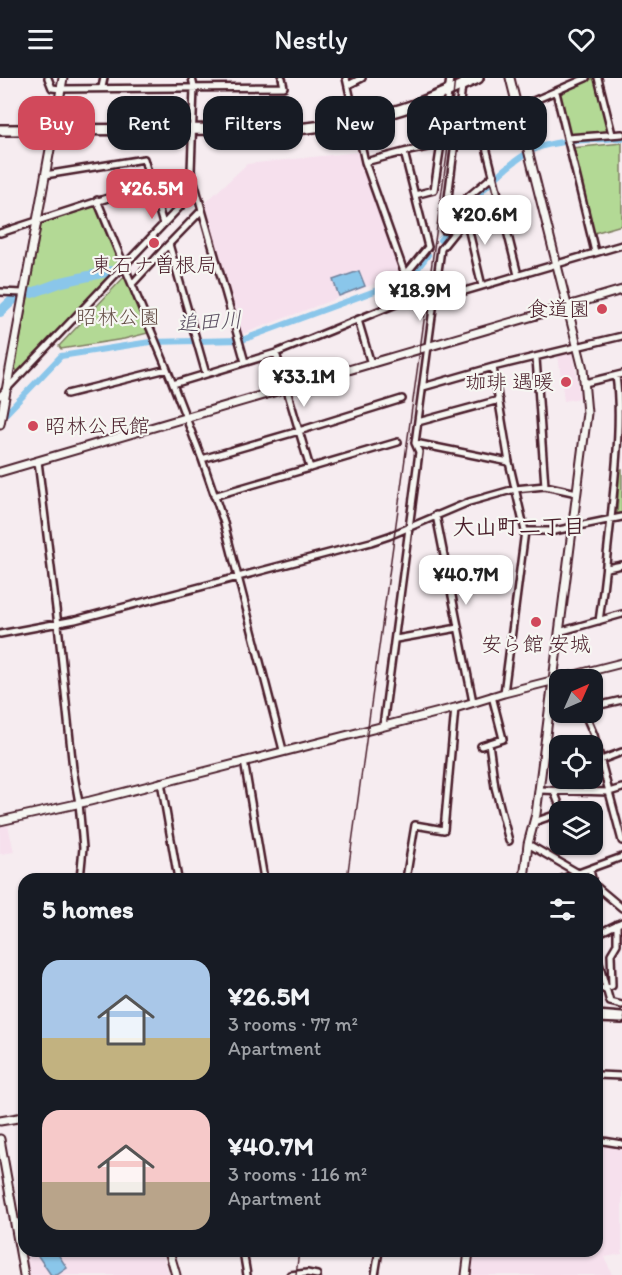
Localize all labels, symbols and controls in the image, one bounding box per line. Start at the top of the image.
icon: menu [24,23,57,56]
text: Nestly [274,23,348,56]
icon: heart [565,23,598,56]
chip: Buy [18,96,95,150]
chip: Rent [107,96,191,150]
chip: Filters [203,96,303,150]
chip: New [315,96,395,150]
chip: Apartment [407,96,547,150]
pin: ¥26.5M [103,169,201,220]
text: ¥26.5M [120,176,184,200]
pin: ¥20.6M [436,195,534,246]
text: ¥20.6M [452,202,518,226]
marker: 東石ナ曽根局 [147,236,161,250]
place label: 東石ナ曽根局 [91,252,217,277]
pin: ¥18.9M [371,271,469,322]
text: ¥18.9M [389,278,451,302]
place label: 食道園 [527,296,590,321]
marker: 食道園 [595,302,609,316]
park label: 昭林公園 [76,304,160,329]
water label: 追田川 [175,306,243,337]
pin: ¥33.1M [255,357,353,408]
text: ¥33.1M [273,364,335,388]
place label: 珈琲 遇暖 [465,369,554,394]
marker: 珈琲 遇暖 [559,375,573,389]
place label: 昭林公民館 [45,413,150,438]
marker: 昭林公民館 [26,419,40,433]
district label: 大山町二丁目 [453,513,585,540]
pin: ¥40.7M [417,555,515,606]
text: ¥40.7M [433,562,499,586]
marker: 安ら館 安城 [529,615,543,629]
place label: 安ら館 安城 [481,631,591,656]
north arrow [549,669,603,723]
map controls [549,669,603,855]
button: locate [549,735,603,789]
button: layers [549,801,603,855]
text: 5 homes [42,893,134,925]
icon: filters [546,893,579,926]
text: ¥26.5M [228,980,310,1012]
icon: home [90,984,162,1056]
text: 3 rooms · 77 m² [228,1012,358,1036]
text: Apartment [228,1036,321,1060]
text: ¥40.7M [228,1130,314,1162]
icon: home [90,1134,162,1206]
text: 3 rooms · 116 m² [228,1162,367,1186]
text: Apartment [228,1186,321,1210]

